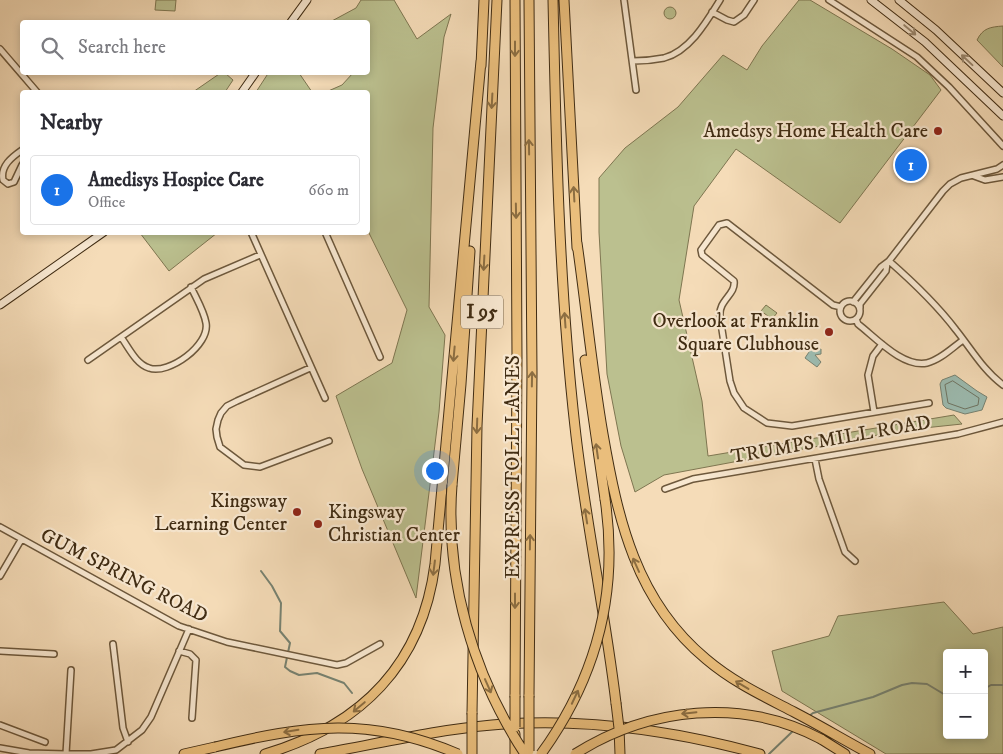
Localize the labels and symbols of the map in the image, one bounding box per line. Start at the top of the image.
one-way arrow [903,24,916,35]
one-way arrow [510,40,520,56]
one-way arrow [961,54,974,66]
one-way arrow [488,93,497,109]
place label: Amedsys Home Health Care [703,119,928,144]
marker: Amedsys Home Health Care [932,125,944,137]
one-way arrow [525,139,534,155]
pin: 1 [895,146,927,184]
one-way arrow [570,186,579,202]
one-way arrow [511,202,521,219]
one-way arrow [479,255,488,271]
road number: I 95 [461,296,503,328]
place label: Overlook at Franklin Square Clubhouse [653,309,820,357]
one-way arrow [561,312,570,328]
marker: Overlook at Franklin Square Clubhouse [823,326,835,338]
one-way arrow [450,346,459,362]
street label: EXPRESS TOLL LANES [501,355,526,579]
one-way arrow [527,372,536,388]
street label: TRUMPS MILL ROAD [729,410,933,470]
one-way arrow [472,418,482,434]
one-way arrow [592,443,602,459]
your location [422,458,448,484]
place label: Kingsway Learning Center [154,489,288,537]
place label: Kingsway Christian Center [328,500,460,548]
marker: Kingsway Learning Center [291,506,303,518]
one-way arrow [581,508,591,524]
marker: Kingsway Christian Center [312,518,324,530]
street label: GUM SPRING ROAD [36,523,212,629]
one-way arrow [525,534,535,550]
one-way arrow [631,558,641,573]
one-way arrow [429,560,439,576]
one-way arrow [510,592,520,609]
one-way arrow [484,678,494,693]
one-way arrow [735,680,749,690]
one-way arrow [571,690,580,705]
one-way arrow [352,702,365,713]
one-way arrow [681,708,697,718]
one-way arrow [284,726,300,736]

